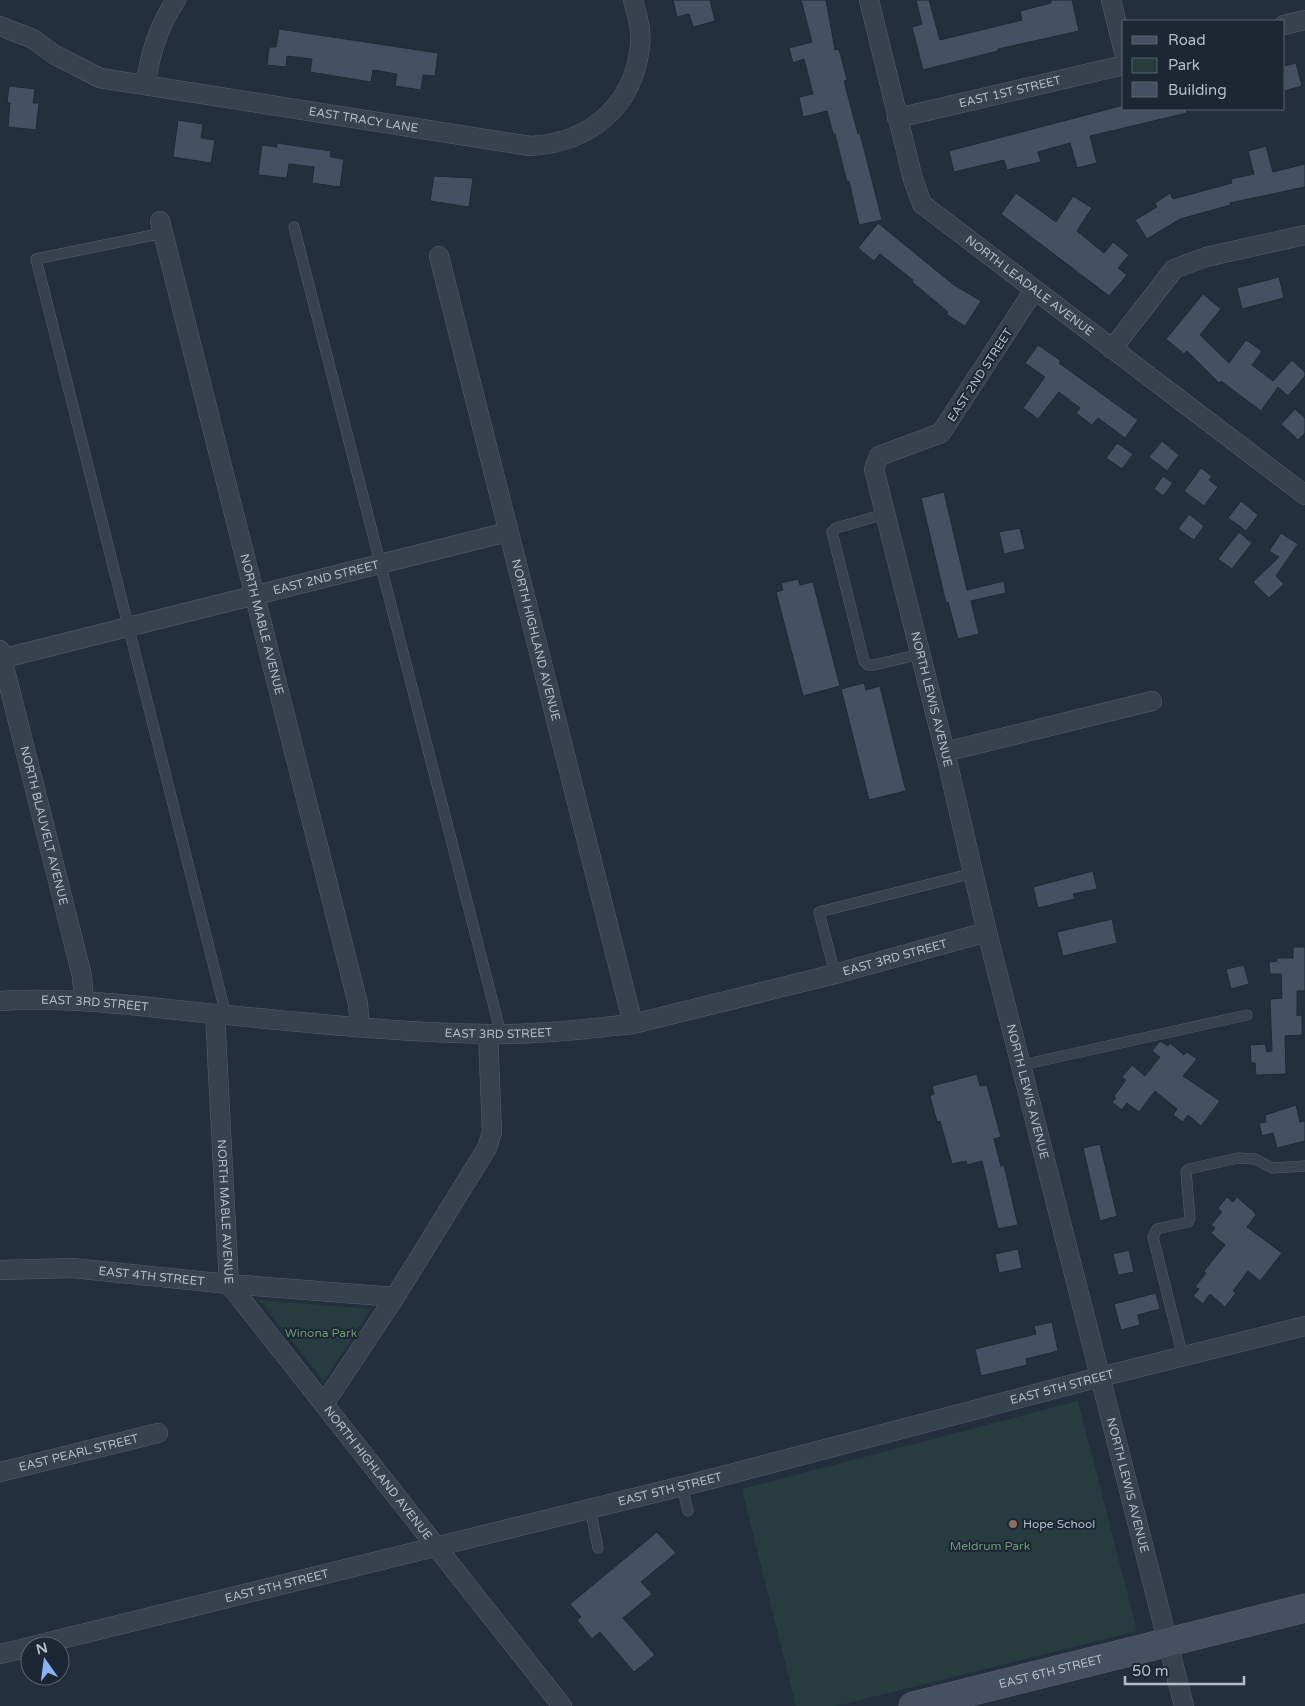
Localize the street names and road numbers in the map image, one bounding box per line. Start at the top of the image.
street label: EAST 1ST STREET [958,73,1063,110]
street label: EAST TRACY LANE [308,104,420,135]
street label: NORTH LEADALE AVENUE [963,233,1097,339]
street label: EAST 2ND STREET [945,325,1016,424]
street label: NORTH MABLE AVENUE [237,552,287,697]
street label: EAST 2ND STREET [272,557,381,597]
street label: NORTH HIGHLAND AVENUE [509,558,563,723]
street label: NORTH LEWIS AVENUE [908,630,955,769]
street label: NORTH BLAUVELT AVENUE [17,744,71,907]
street label: EAST 3RD STREET [841,936,949,979]
street label: EAST 3RD STREET [41,993,150,1014]
street label: NORTH LEWIS AVENUE [1004,1023,1052,1161]
street label: EAST 3RD STREET [444,1025,553,1041]
street label: NORTH MABLE AVENUE [215,1139,236,1285]
street label: EAST 4TH STREET [98,1264,206,1289]
street label: EAST 5TH STREET [1009,1367,1116,1407]
street label: NORTH HIGHLAND AVENUE [321,1403,435,1543]
street label: NORTH LEWIS AVENUE [1104,1416,1152,1555]
street label: EAST PEARL STREET [17,1431,141,1474]
street label: EAST 5TH STREET [617,1469,724,1509]
street label: EAST 5TH STREET [223,1566,331,1606]
street label: EAST 6TH STREET [997,1652,1105,1691]

